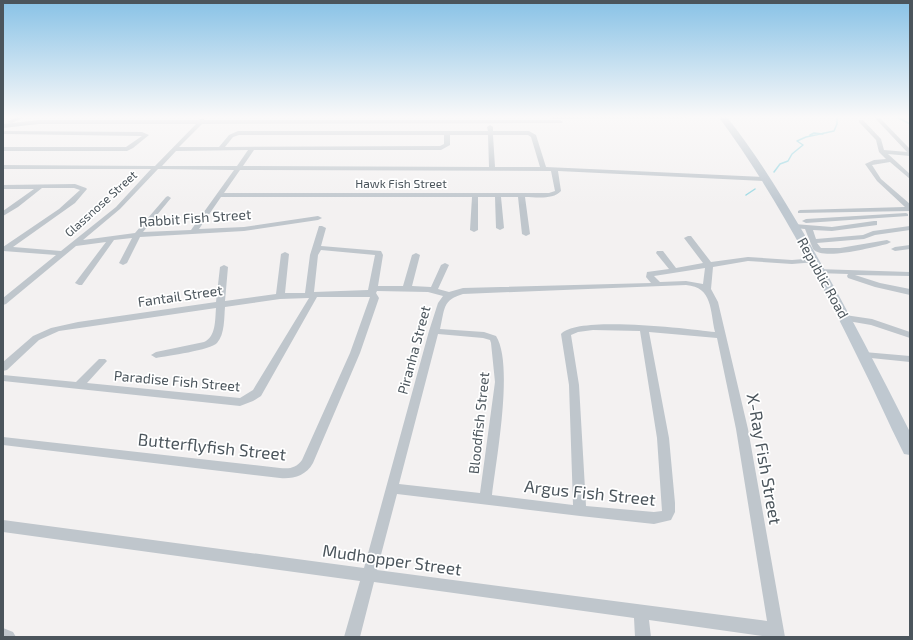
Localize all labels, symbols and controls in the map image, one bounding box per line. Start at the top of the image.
street label: Glassnose Street [61,167,140,239]
street label: Hawk Fish Street [355,176,447,190]
street label: Rabbit Fish Street [138,205,252,230]
street label: Republic Road [794,234,853,321]
street label: Fantail Street [136,281,223,310]
street label: Piranha Street [394,304,434,396]
street label: Paradise Fish Street [113,367,241,394]
street label: Bloodfish Street [465,371,492,475]
street label: X-Ray Fish Street [743,392,786,527]
street label: Butterflyfish Street [137,428,288,465]
street label: Argus Fish Street [523,475,657,510]
street label: Mudhopper Street [321,539,463,580]

